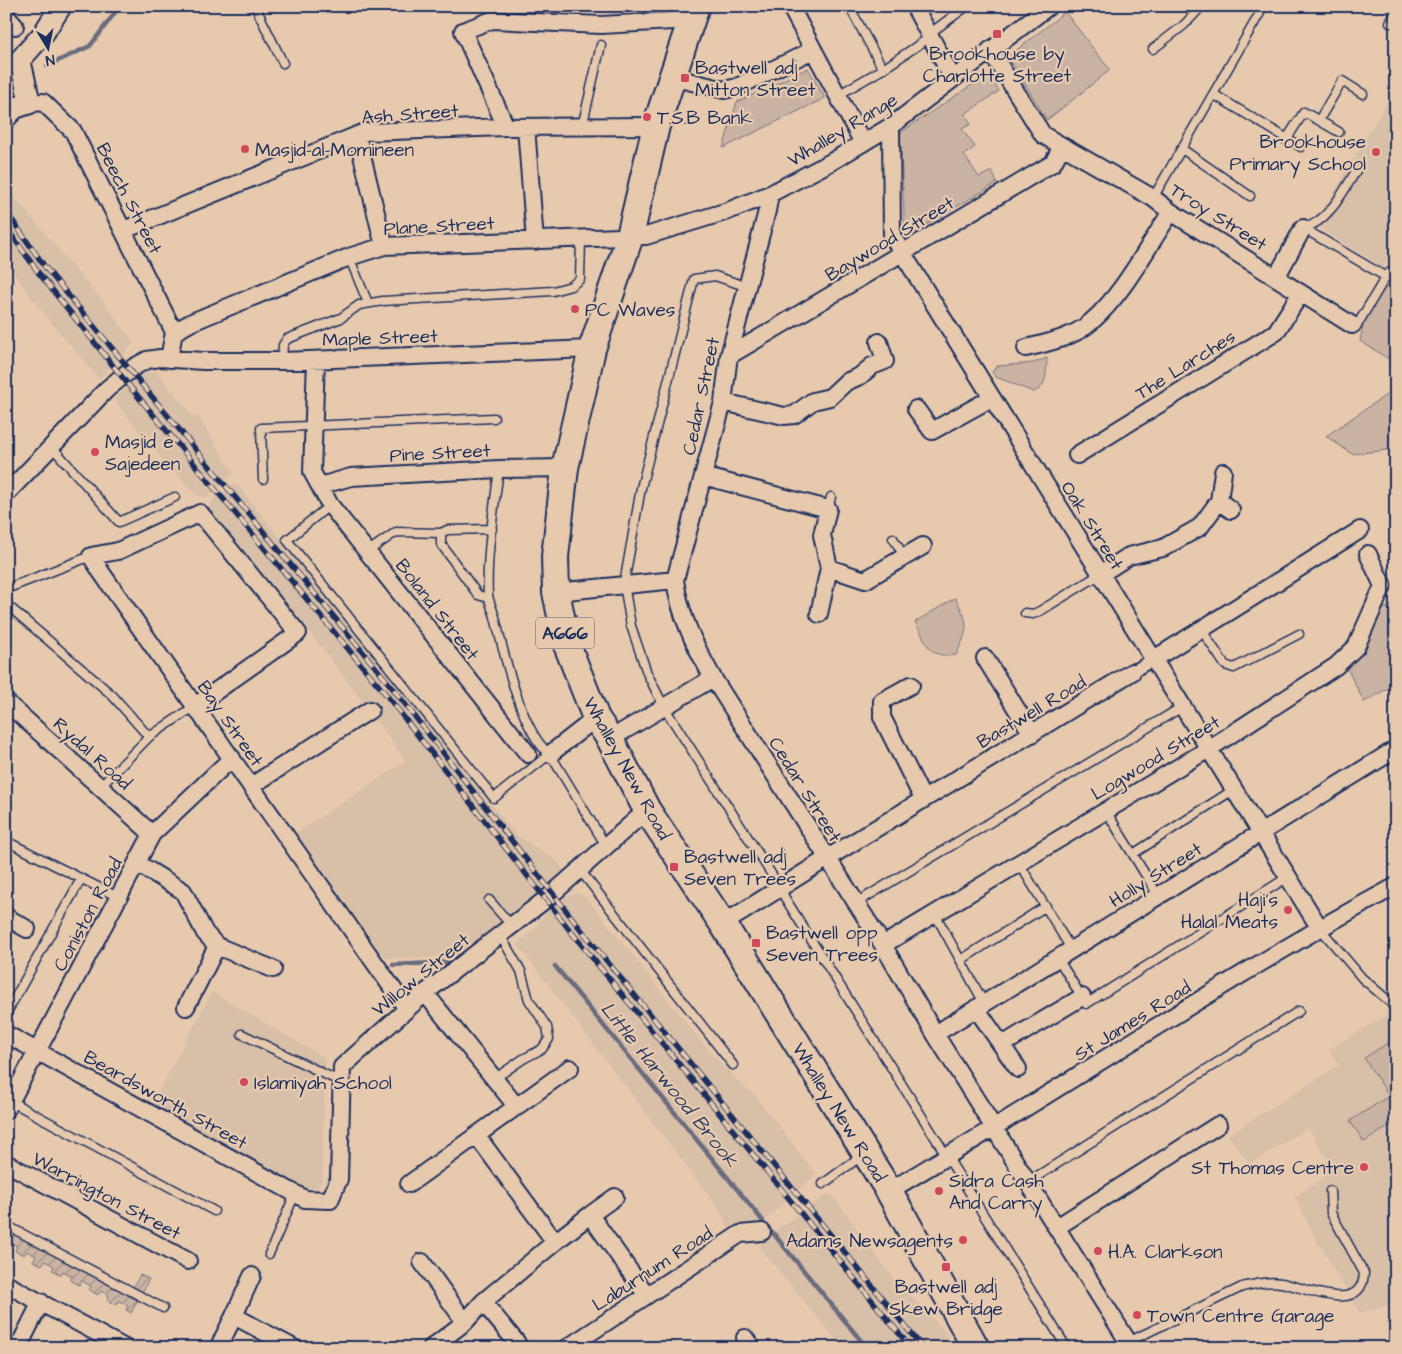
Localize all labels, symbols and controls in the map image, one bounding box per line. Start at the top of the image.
north arrow [22,22,72,72]
marker: Brookhouse by Charlotte Street [991,28,1003,40]
place label: Brookhouse by Charlotte Street [923,41,1072,90]
text: N [44,49,56,70]
place label: Bastwell adj Mitton Street [695,55,816,104]
marker: Bastwell adj Mitton Street [679,72,691,84]
street label: Whalley Range [783,87,903,175]
street label: Ash Street [361,98,460,131]
place label: T.S.B Bank [657,105,752,132]
marker: T.S.B Bank [641,111,653,123]
place label: Brookhouse Primary School [1230,129,1366,179]
place label: Masjid-al-Momineen [255,137,414,164]
street label: Beech Street [89,138,168,259]
marker: Masjid-al-Momineen [239,143,251,155]
marker: Brookhouse Primary School [1370,146,1382,158]
street label: Troy Street [1164,177,1272,259]
street label: Baywood Street [820,190,960,289]
street label: Plane Street [383,210,495,243]
place label: PC Waves [585,297,675,324]
marker: PC Waves [569,303,581,315]
street label: Maple Street [322,323,439,354]
street label: The Larches [1130,324,1241,407]
street label: Cedar Street [676,335,727,458]
place label: Masjid e Sajedeen [105,429,180,478]
street label: Pine Street [389,437,492,470]
marker: Masjid e Sajedeen [89,446,101,458]
street label: Oak Street [1054,476,1130,576]
street label: Boland Street [389,553,485,667]
road number: A666 [536,618,594,648]
street label: Bastwell Road [972,669,1092,756]
street label: Bay Street [189,675,270,773]
street label: Whalley New Road [575,692,677,846]
street label: Logwood Street [1086,709,1226,808]
street label: Rydal Road [46,711,137,798]
street label: Cedar Street [762,732,848,848]
street label: Holly Street [1104,836,1208,915]
place label: Bastwell adj Seven Trees [684,844,796,893]
street label: Coniston Road [47,853,130,976]
marker: Bastwell adj Seven Trees [668,861,680,873]
place label: Haji's Halal Meats [1181,887,1278,936]
marker: Haji's Halal Meats [1282,904,1294,916]
place label: Bastwell opp Seven Trees [766,920,878,969]
street label: Willow Street [366,927,476,1023]
marker: Bastwell opp Seven Trees [750,937,762,949]
street label: St James Road [1069,974,1197,1068]
water label: Little Harwood Brook [594,996,745,1174]
street label: Whalley New Road [784,1038,893,1189]
street label: Beardsworth Street [79,1044,252,1157]
place label: Islamiyah School [254,1070,392,1098]
marker: Islamiyah School [238,1076,250,1088]
street label: Warrington Street [27,1146,186,1248]
place label: St Thomas Centre [1191,1155,1354,1182]
marker: St Thomas Centre [1358,1161,1370,1173]
place label: Sidra Cash And Carry [949,1168,1044,1218]
marker: Sidra Cash And Carry [933,1185,945,1197]
street label: Laburnum Road [587,1220,719,1318]
place label: Adams Newsagents [786,1228,953,1256]
marker: Adams Newsagents [957,1234,969,1246]
place label: H.A. Clarkson [1108,1239,1223,1266]
marker: H.A. Clarkson [1092,1245,1104,1257]
marker: Bastwell adj Skew Bridge [940,1261,952,1273]
place label: Bastwell adj Skew Bridge [889,1274,1003,1324]
place label: Town Centre Garage [1147,1303,1334,1331]
marker: Town Centre Garage [1131,1309,1143,1321]

